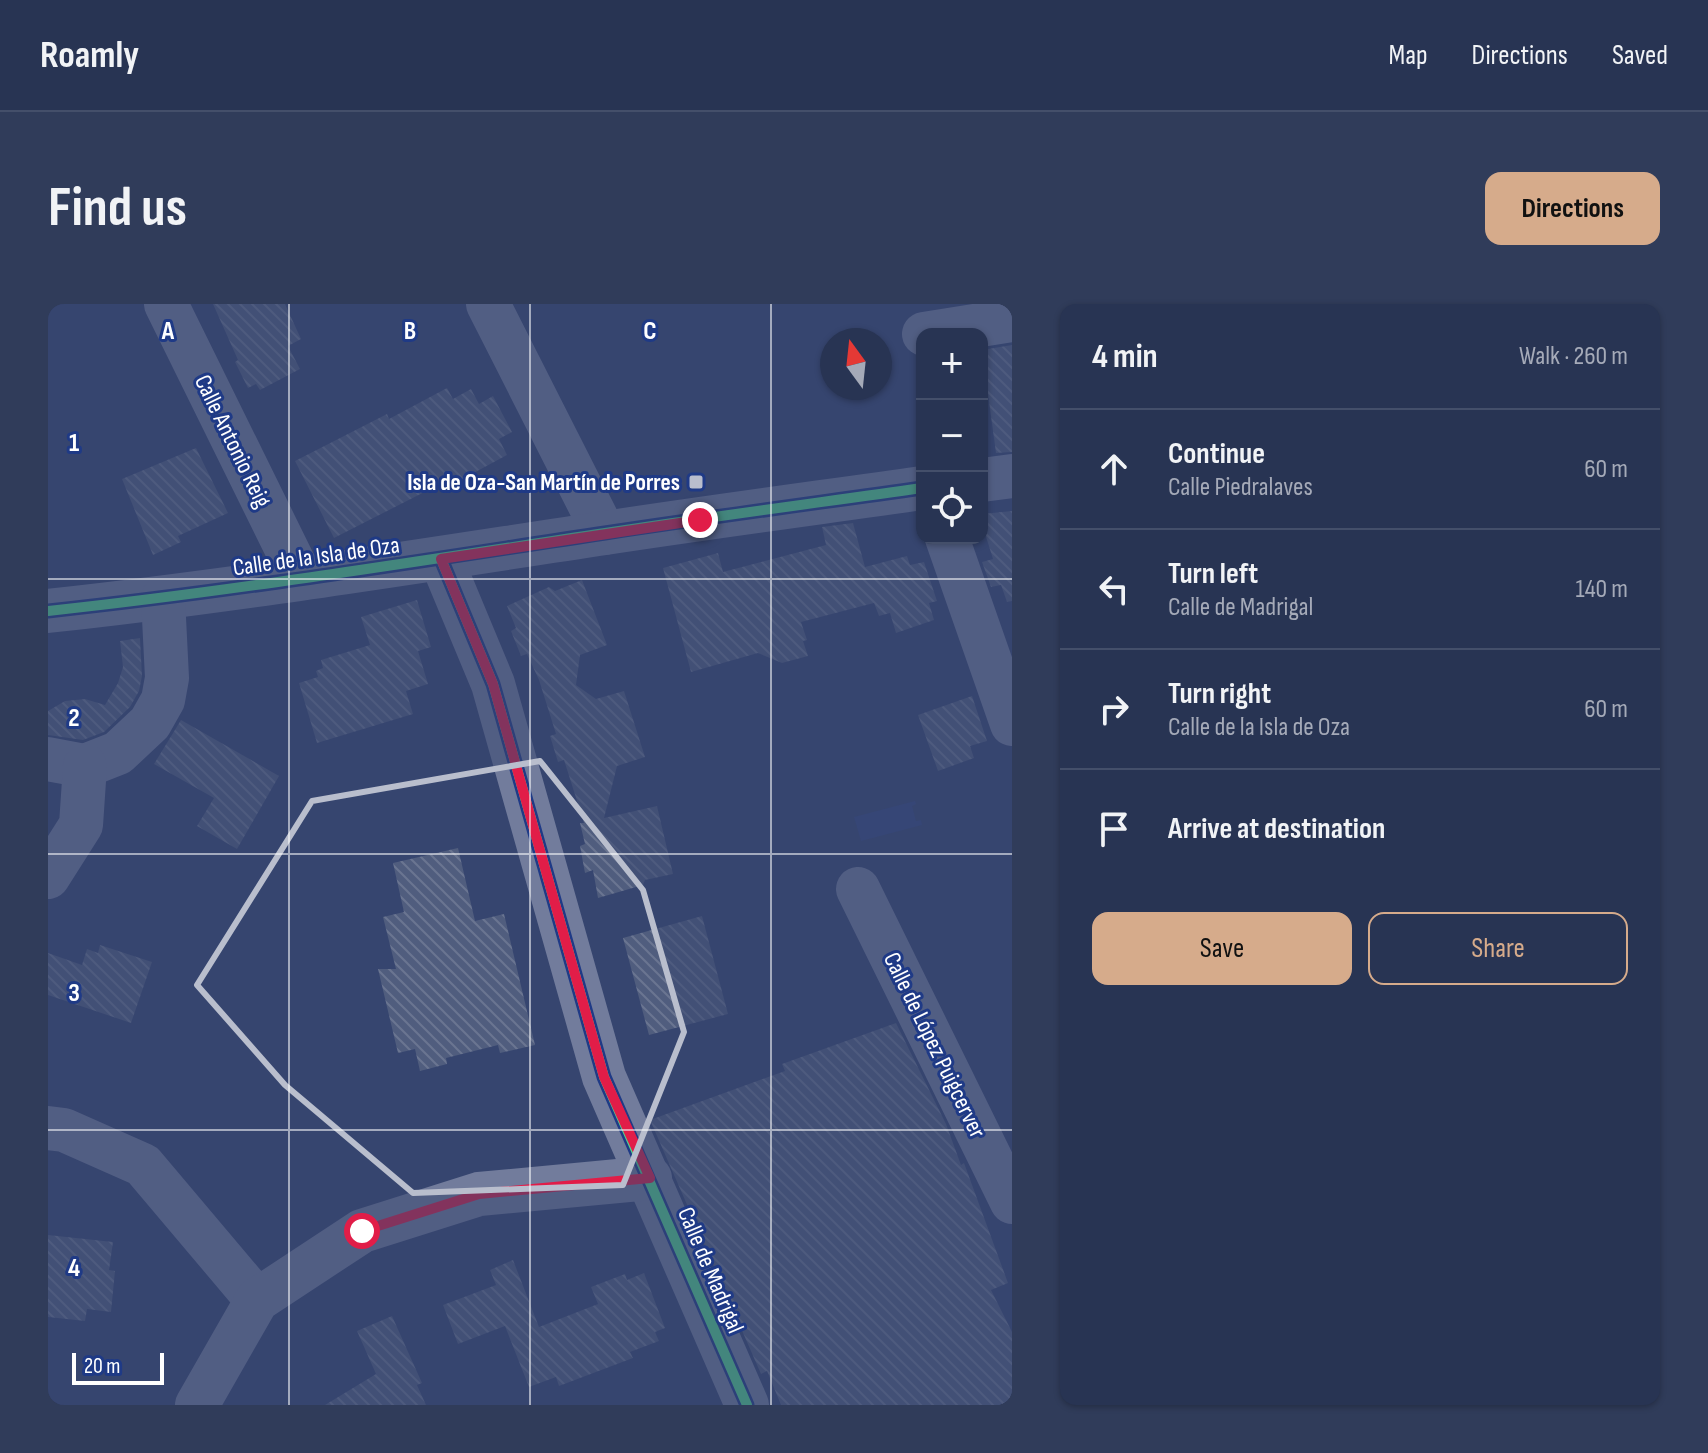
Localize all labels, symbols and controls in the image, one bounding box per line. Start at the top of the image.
text: Roamly [40,33,139,78]
text: Map [1389,39,1428,72]
text: Directions [1472,39,1568,72]
text: Saved [1612,39,1668,72]
button: Directions [1485,172,1660,245]
text: Find us [48,175,187,242]
text: A [161,316,175,347]
text: B [404,316,416,347]
text: C [643,316,657,347]
north arrow [820,328,892,400]
map controls [916,328,988,544]
button: + [916,328,988,400]
text: 4 min [1092,336,1158,377]
text: Walk · 260 m [1519,341,1628,372]
street label: Calle Antonio Reig [188,370,277,512]
button: − [916,400,988,472]
text: 1 [69,428,79,459]
text: Continue [1168,436,1265,472]
icon: ahead [1092,447,1136,491]
text: 60 m [1584,454,1628,485]
place label: Isla de Oza-San Martín de Porres [407,468,680,497]
button: locate [916,472,988,544]
text: Calle Piedralaves [1168,472,1313,503]
marker: Isla de Oza-San Martín de Porres [687,473,705,491]
route end [682,502,718,538]
street label: Calle de la Isla de Oza [231,530,401,583]
text: Turn left [1168,556,1258,592]
icon: left [1092,567,1136,611]
text: 140 m [1576,574,1628,605]
text: Calle de Madrigal [1168,592,1313,623]
text: Turn right [1168,676,1271,712]
icon: right [1092,687,1136,731]
text: 60 m [1584,694,1628,725]
text: 2 [68,703,80,734]
text: Calle de la Isla de Oza [1168,712,1350,743]
icon: arrive [1092,807,1136,851]
text: Arrive at destination [1168,811,1385,847]
button: Save [1092,912,1352,985]
button: Share [1368,912,1628,985]
street label: Calle de López Puigcerver [877,948,992,1143]
text: 3 [68,978,80,1009]
street label: Calle de Madrigal [671,1203,750,1338]
route start [344,1213,380,1249]
text: 4 [68,1253,80,1284]
scale bar [72,1349,164,1385]
text: 20 m [84,1353,121,1380]

